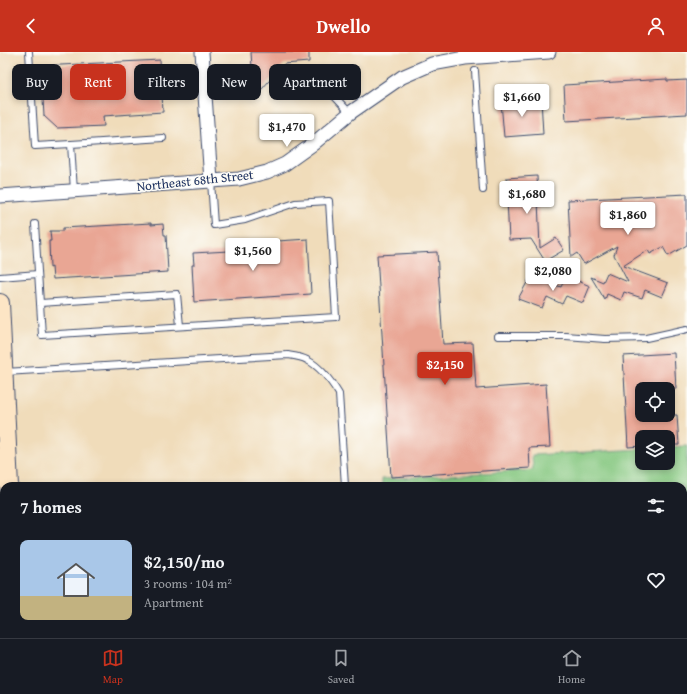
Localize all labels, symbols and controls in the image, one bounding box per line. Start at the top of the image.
text: Dwello [317,13,370,40]
icon: back [20,15,42,37]
icon: person [645,15,667,37]
chip: Buy [12,64,62,100]
chip: Rent [70,64,126,100]
chip: Filters [134,64,199,100]
chip: New [207,64,261,100]
chip: Apartment [269,64,361,100]
pin: $1,660 [489,84,555,118]
text: $1,660 [503,87,541,106]
pin: $1,470 [254,114,320,148]
text: $1,470 [268,117,306,136]
street label: Northeast 68th Street [136,165,255,196]
pin: $1,680 [494,181,560,215]
text: $1,680 [508,184,546,203]
pin: $1,860 [595,202,661,236]
text: $1,860 [609,205,647,224]
pin: $1,560 [220,238,286,272]
text: $1,560 [234,241,272,260]
pin: $2,080 [520,258,586,292]
text: $2,080 [534,261,572,280]
pin: $2,150 [412,352,478,386]
text: $2,150 [426,355,464,374]
map controls [635,382,675,470]
button: locate [635,382,675,422]
button: layers [635,430,675,470]
text: 7 homes [20,494,82,519]
icon: filters [645,495,667,517]
text: $2,150/mo [144,549,225,574]
icon: home [52,556,100,604]
icon: heart [645,569,667,591]
text: 3 rooms · 104 m² [144,574,232,593]
text: Apartment [144,593,204,612]
tab: Map [102,647,124,687]
tab: Saved [328,647,354,687]
tab: Home [558,647,585,687]

